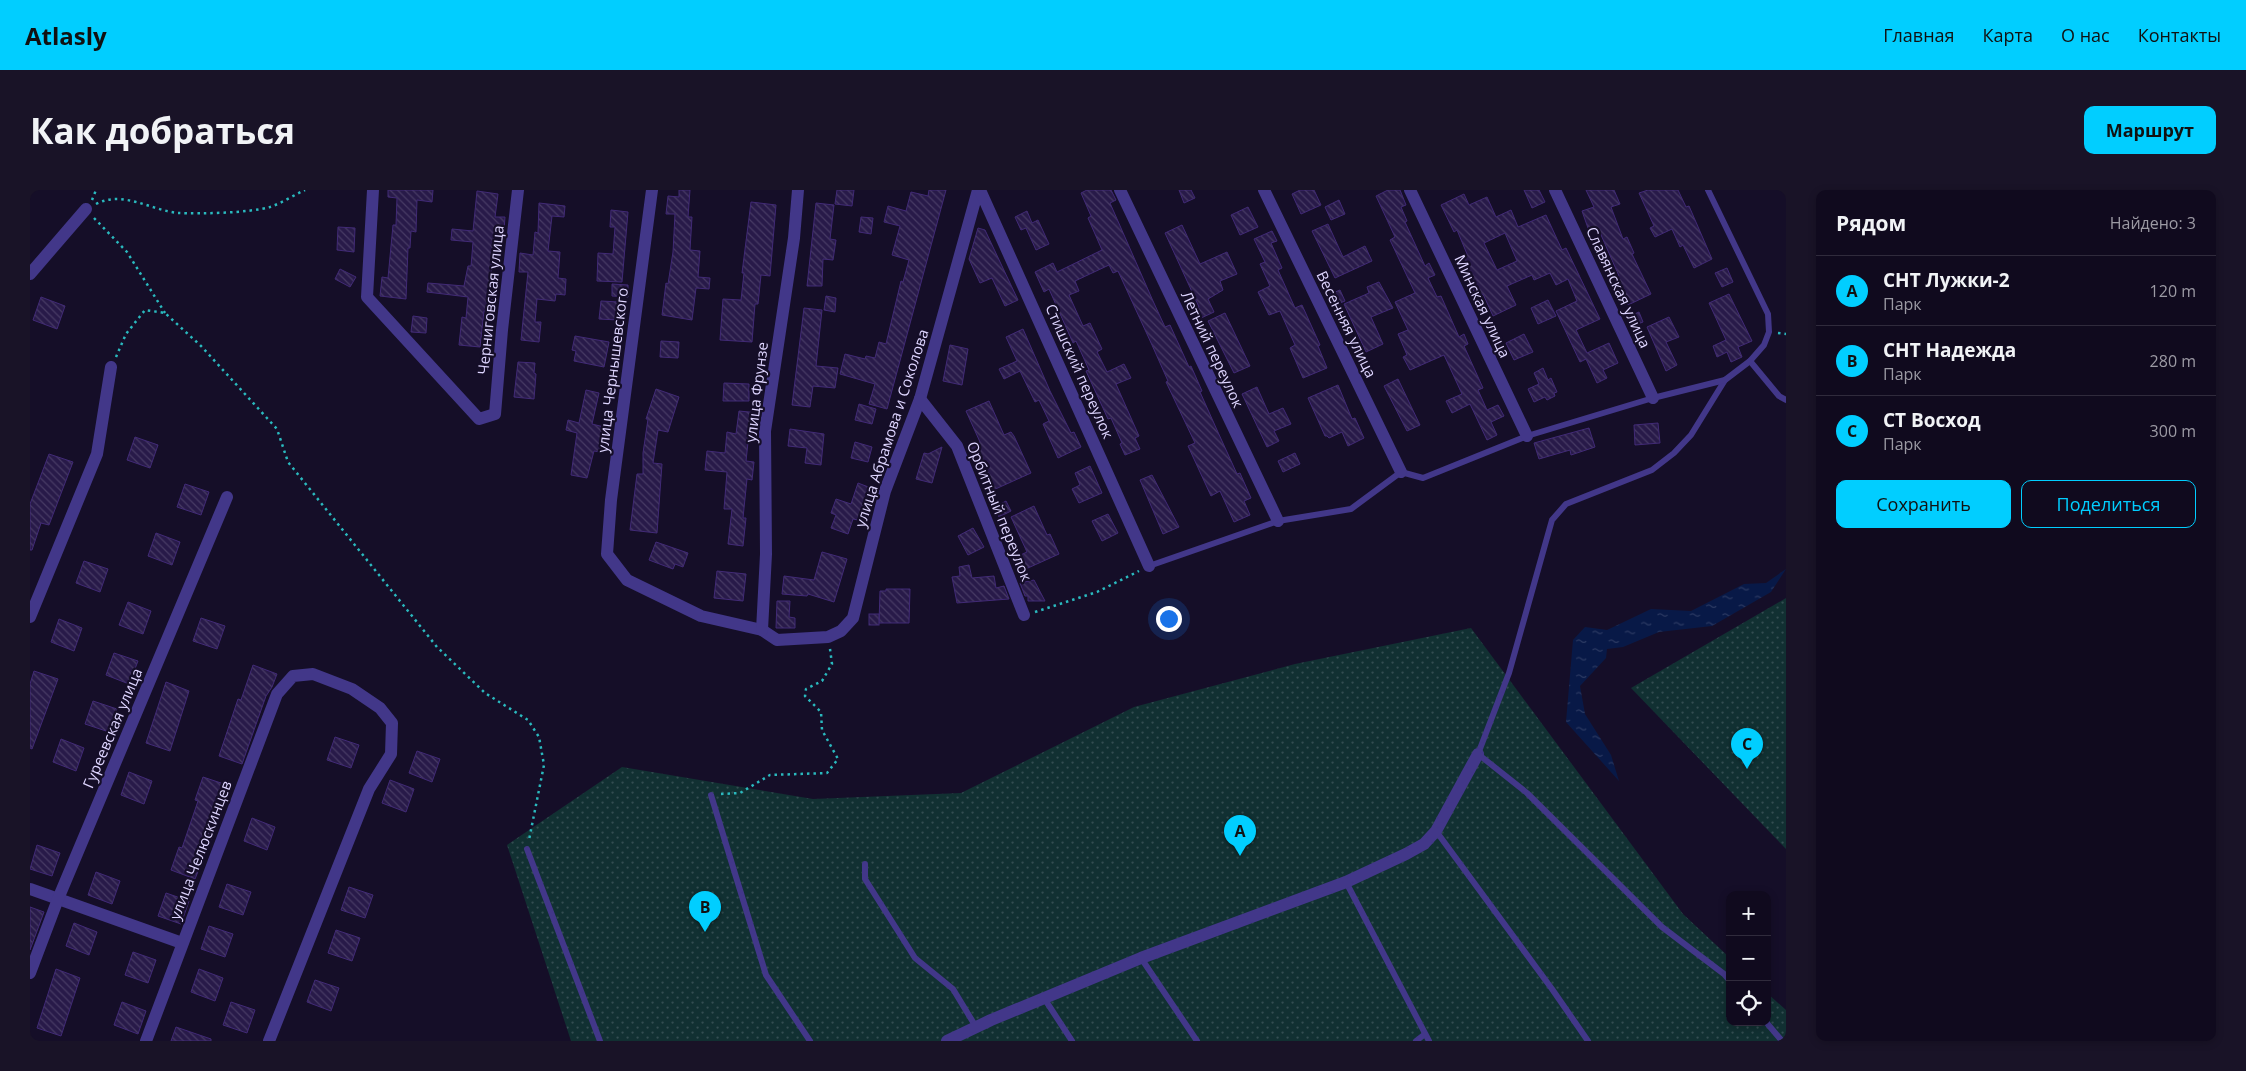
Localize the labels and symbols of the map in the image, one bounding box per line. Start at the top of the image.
street label: Славянская улица [1582,223,1656,351]
street label: Черниговская улица [472,224,508,376]
street label: Минская улица [1450,251,1516,361]
street label: Весенняя улица [1312,267,1382,381]
street label: улица Чернышевского [592,286,632,454]
street label: Летний переулок [1177,287,1249,411]
street label: Стишский переулок [1041,300,1119,442]
street label: улица Абрамова и Соколова [849,326,933,530]
street label: улица Фрунзе [740,341,772,443]
street label: Орбитный переулок [963,438,1037,584]
your location [1156,606,1182,632]
street label: Гуреевская улица [78,665,146,791]
pin: C [1731,728,1763,769]
street label: улица Челюскинцев [164,778,236,922]
pin: A [1224,815,1256,856]
pin: B [689,891,721,932]

